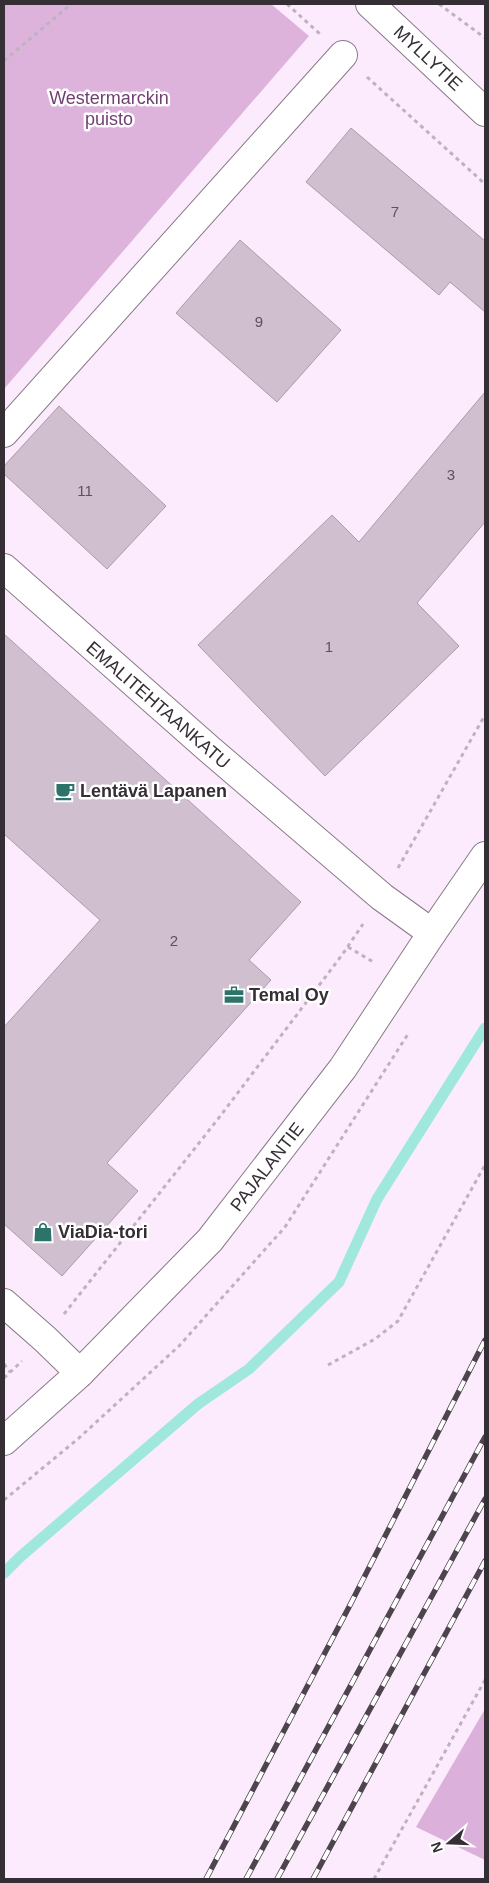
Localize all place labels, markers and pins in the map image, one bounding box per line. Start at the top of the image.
cafe icon: Lentävä Lapanen [54,780,76,802]
place label: Lentävä Lapanen [80,781,227,801]
office icon: Temal Oy [223,984,245,1006]
place label: Temal Oy [249,985,329,1005]
shop icon: ViaDia-tori [32,1221,54,1243]
place label: ViaDia-tori [58,1222,148,1242]

